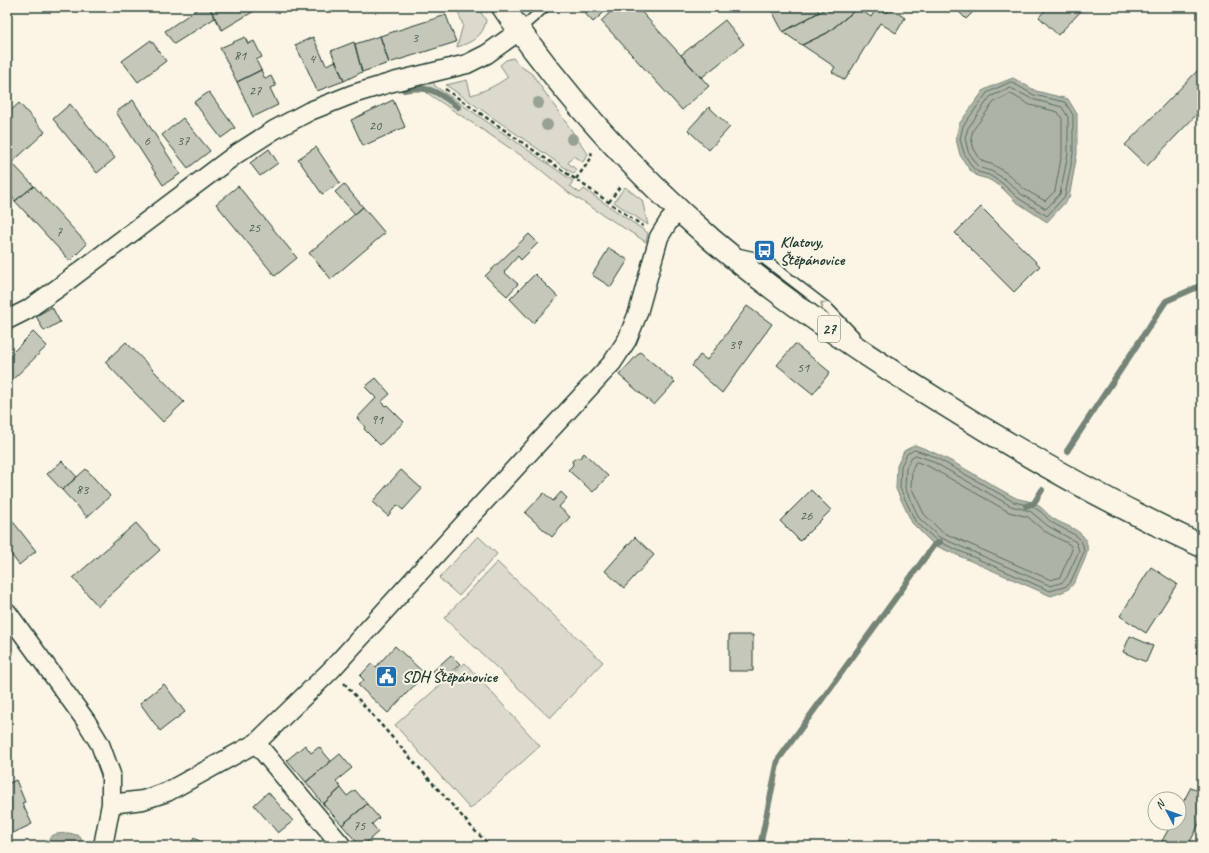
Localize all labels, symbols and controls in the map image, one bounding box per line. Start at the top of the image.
house number: 3 [412,29,420,46]
house number: 81 [234,47,247,64]
house number: 4 [309,50,317,67]
house number: 27 [249,82,262,99]
house number: 20 [369,117,383,134]
house number: 6 [144,132,151,149]
house number: 37 [177,132,190,149]
house number: 25 [248,219,261,236]
house number: 7 [56,223,63,240]
place label: Klatovy, Štěpánovice [780,232,846,270]
bus stop icon: Klatovy, Štěpánovice [752,238,778,264]
one-way arrow [820,302,827,309]
road number: 27 [818,316,840,342]
house number: 39 [729,336,743,353]
house number: 51 [797,359,810,376]
house number: 91 [371,411,384,428]
house number: 83 [76,481,90,498]
house number: 26 [800,507,813,524]
public building icon: SDH Štěpánovice [373,664,399,690]
place label: SDH Štěpánovice [402,667,499,687]
north arrow [1147,791,1187,831]
text: N [1152,796,1168,812]
house number: 75 [353,817,366,834]

